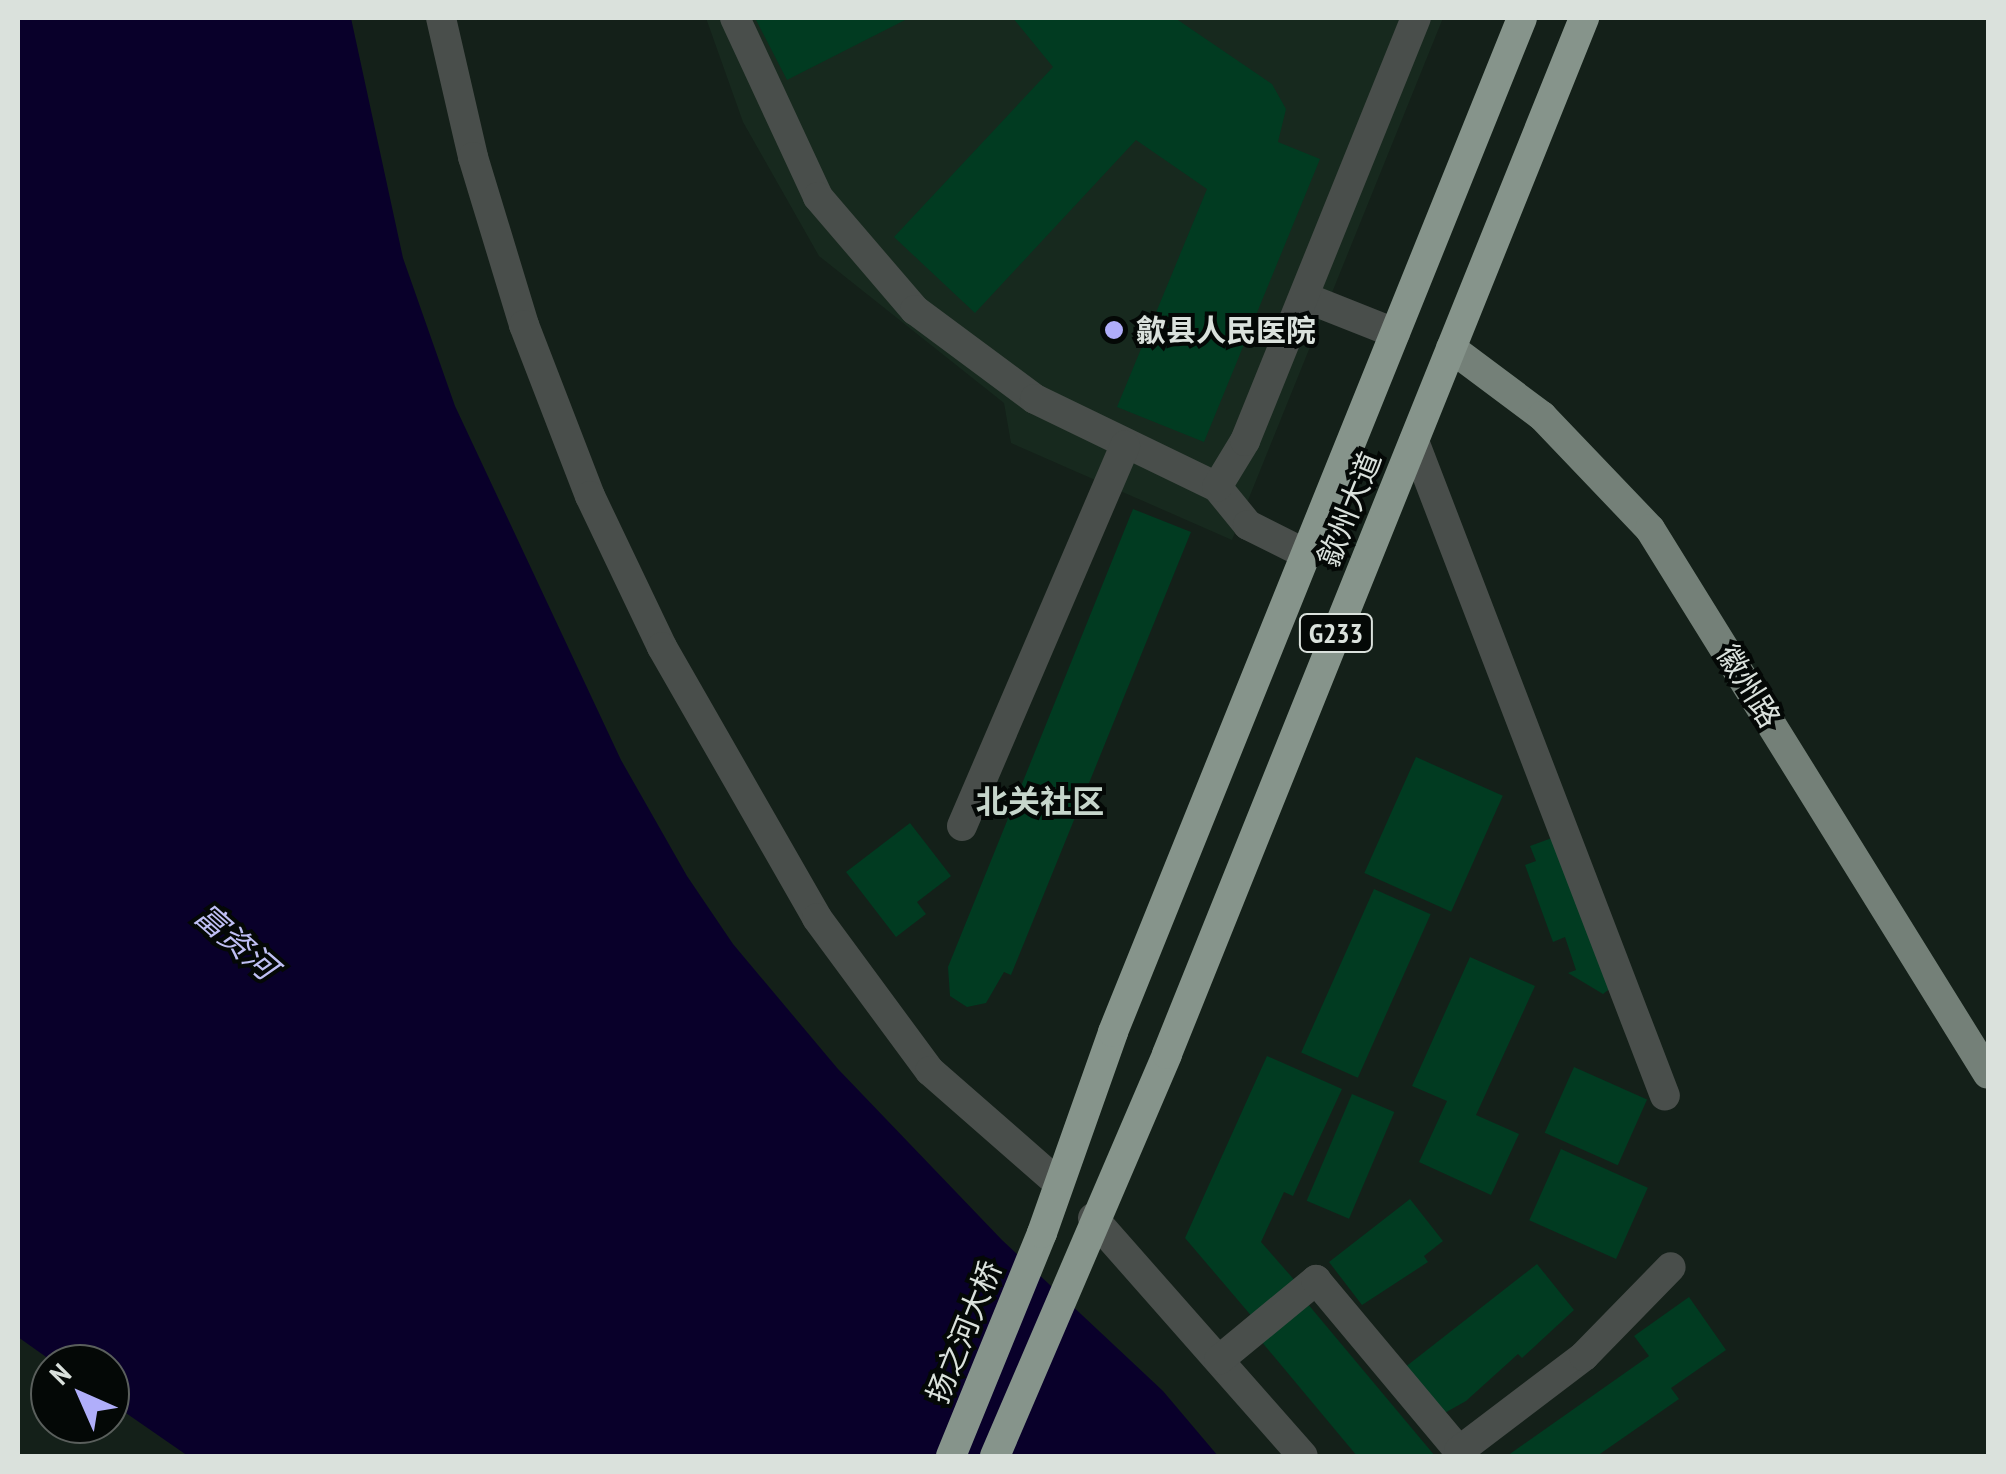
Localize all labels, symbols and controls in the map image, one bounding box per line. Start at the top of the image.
place label: 歙县人民医院 [1136,312,1316,348]
marker: 歙县人民医院 [1101,317,1127,343]
street label: 歙州大道 [1310,447,1388,571]
road number: G233 [1298,610,1374,656]
street label: 徽州路 [1710,638,1788,734]
district label: 北关社区 [976,782,1104,820]
water label: 富资河 [187,895,285,987]
street label: 扬之河大桥 [919,1256,1009,1408]
north arrow [30,1344,130,1444]
text: N [41,1355,78,1392]

